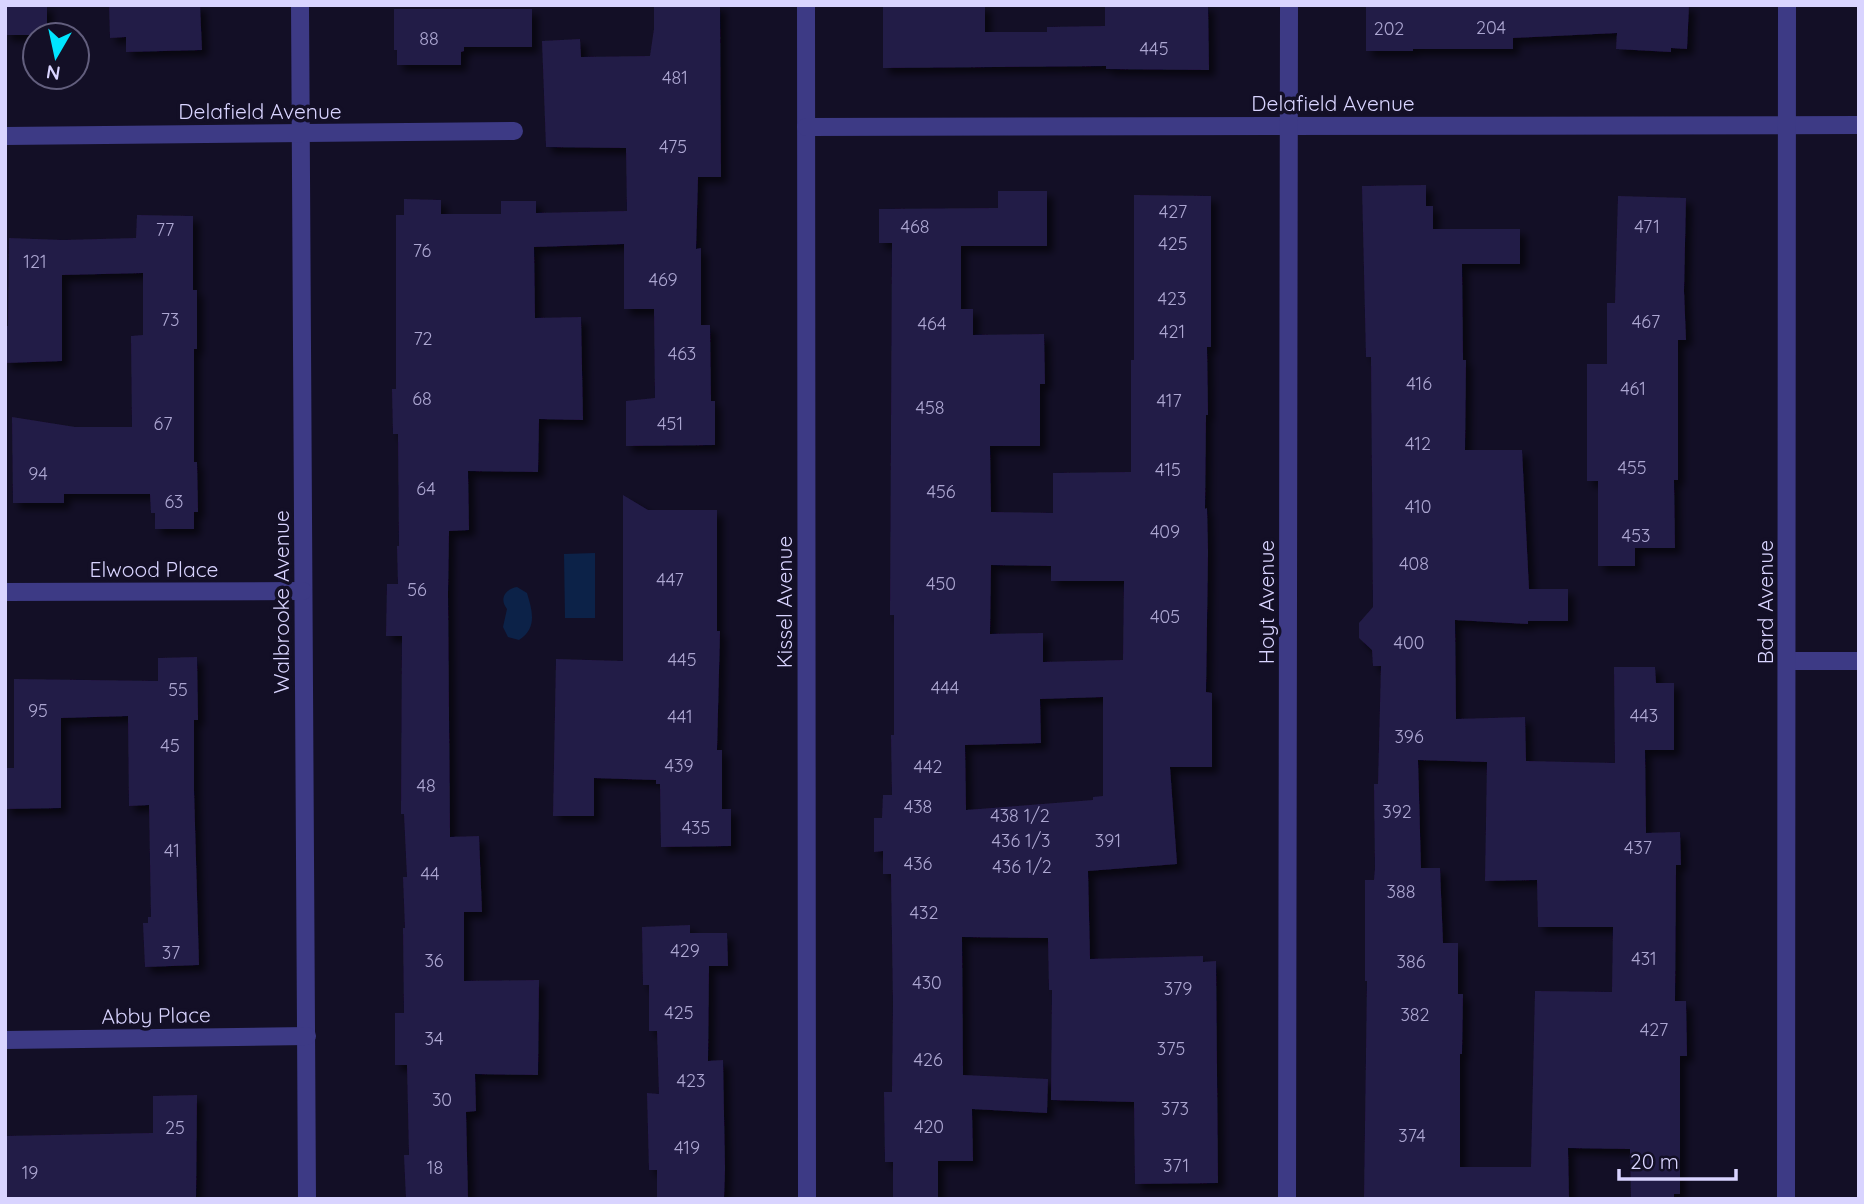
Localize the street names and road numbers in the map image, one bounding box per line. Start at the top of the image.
street label: Delafield Avenue [1251,90,1415,116]
street label: Delafield Avenue [178,98,342,124]
street label: Walbrooke Avenue [268,510,294,694]
street label: Kissel Avenue [771,536,797,668]
street label: Hoyt Avenue [1253,540,1279,664]
street label: Bard Avenue [1752,540,1778,664]
street label: Elwood Place [90,556,218,582]
street label: Abby Place [101,1001,211,1029]

